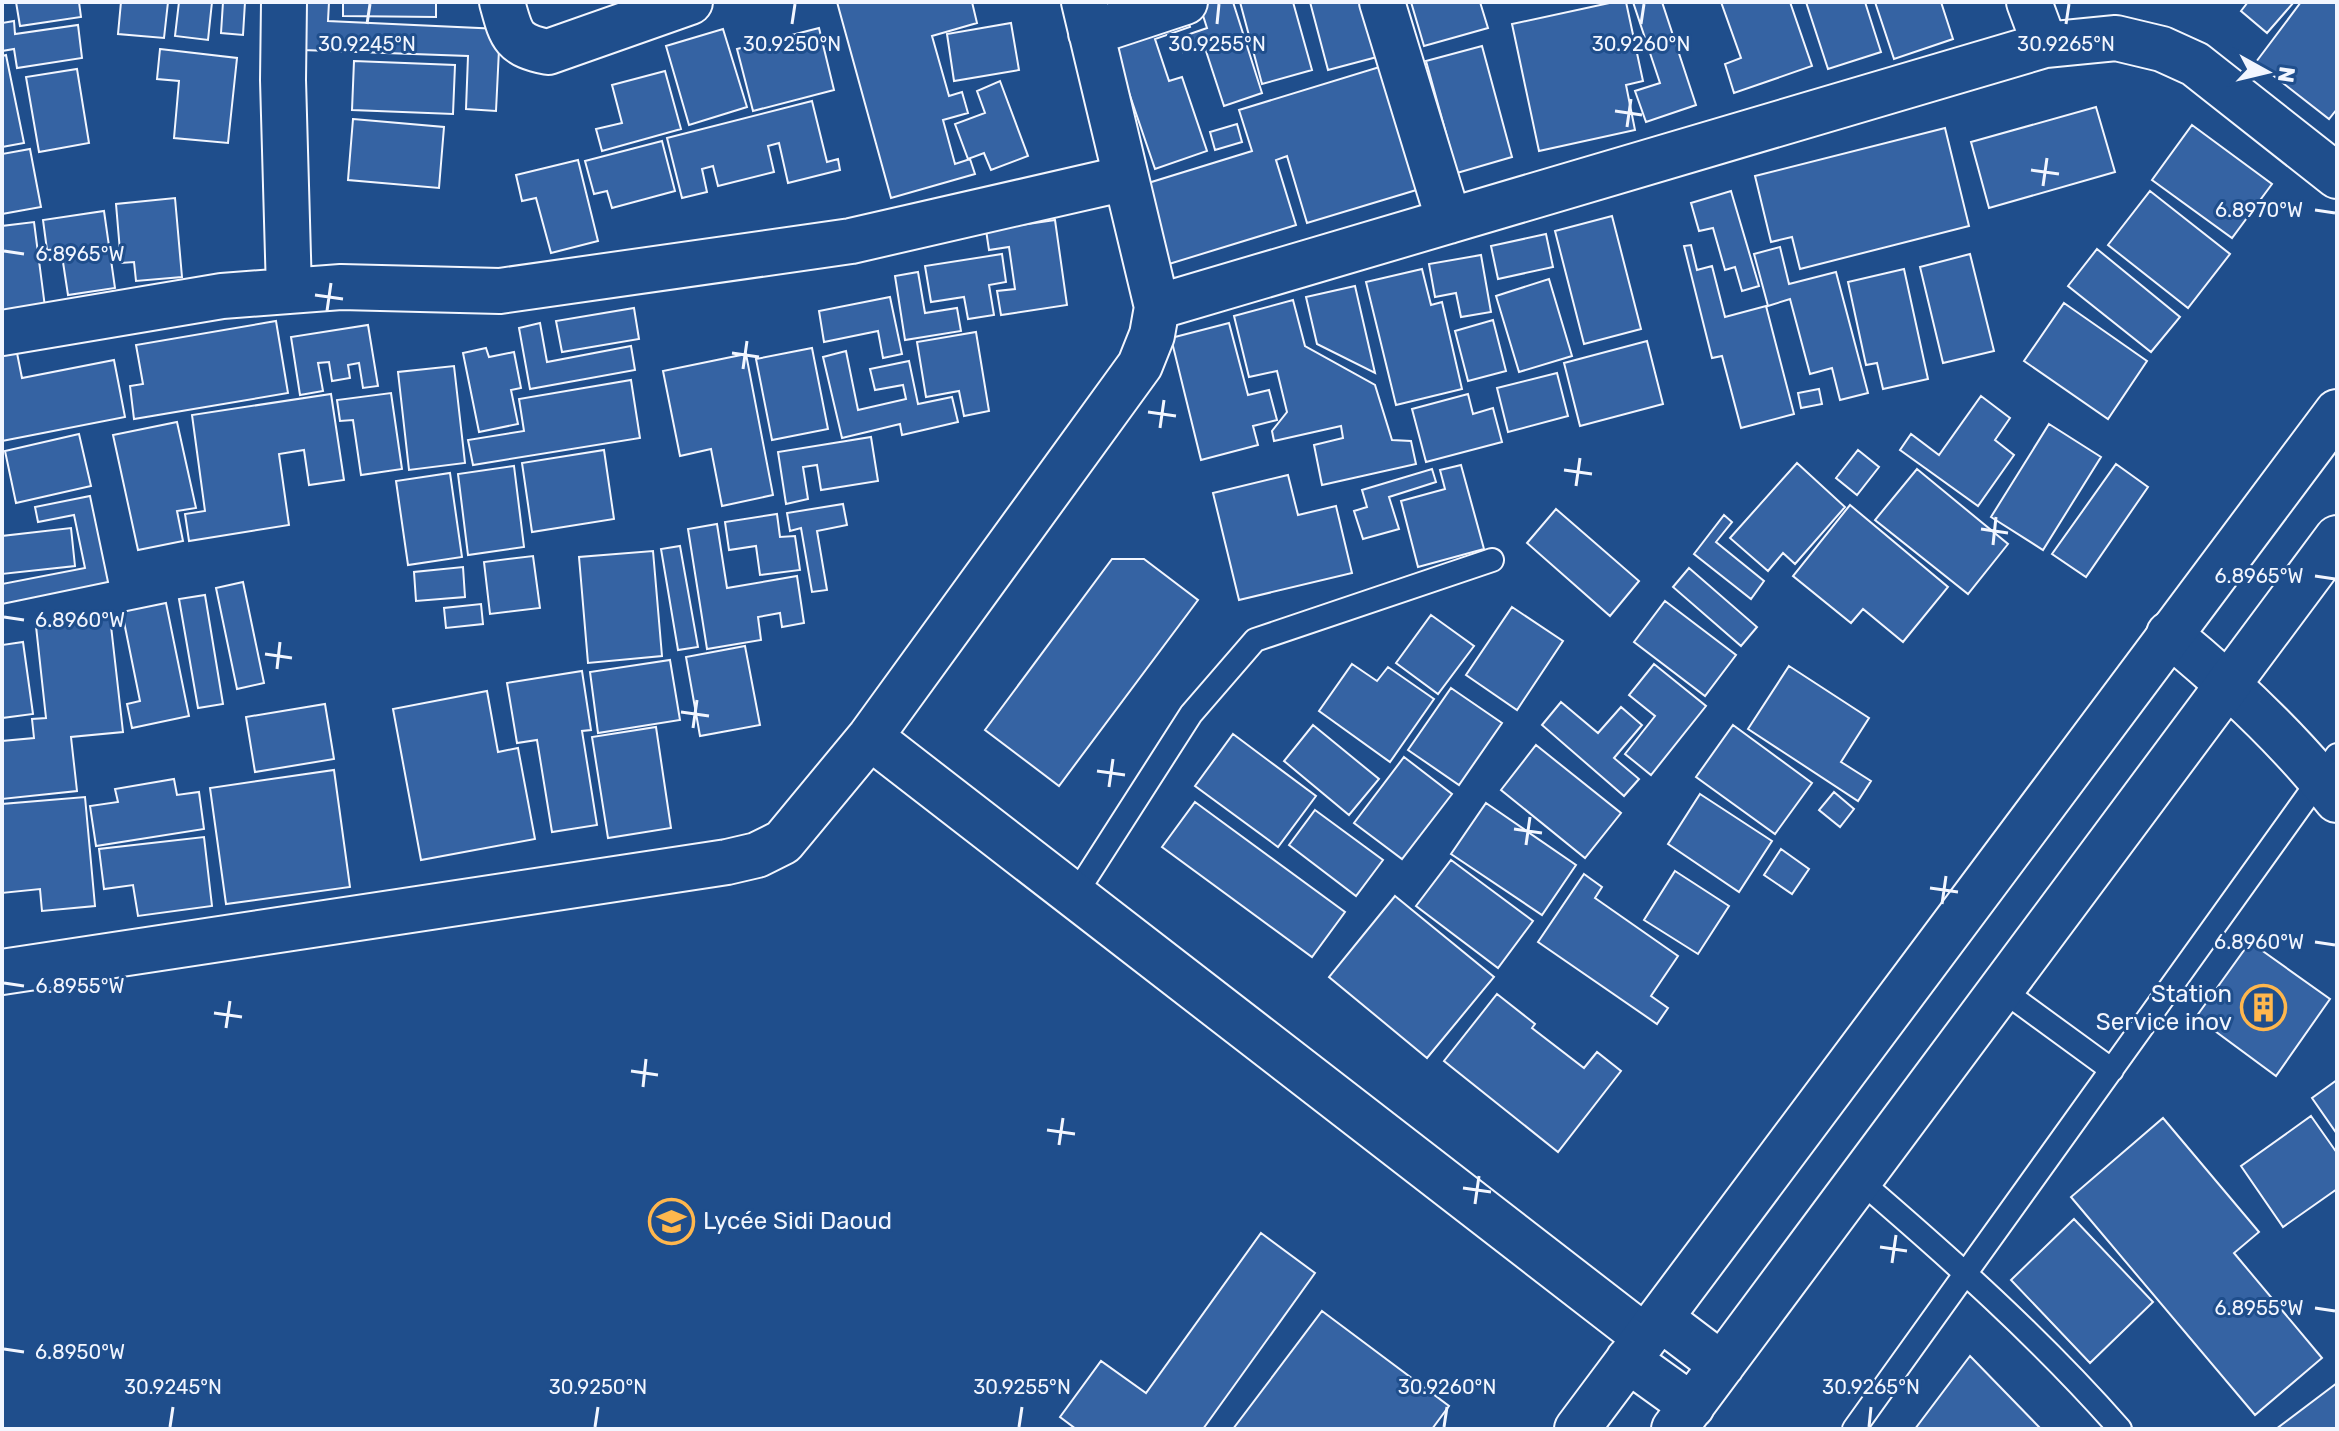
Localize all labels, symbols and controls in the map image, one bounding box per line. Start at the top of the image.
text: 30.9245°N [318,32,416,56]
text: 30.9250°N [743,32,841,56]
text: 30.9255°N [1168,32,1266,56]
text: 30.9260°N [1592,32,1690,56]
text: 30.9265°N [2017,32,2115,56]
north arrow [2227,32,2307,112]
text: N [2272,65,2301,84]
text: 6.8970°W [2215,198,2303,222]
text: 6.8965°W [35,242,125,266]
text: 6.8965°W [2214,564,2304,588]
text: 6.8960°W [35,608,125,632]
text: 6.8960°W [2214,930,2304,954]
text: 6.8955°W [35,974,125,998]
place label: Station Service inov [2096,980,2232,1036]
building icon: Station Service inov [2239,984,2287,1032]
school or university icon: Lycée Sidi Daoud [648,1197,696,1245]
place label: Lycée Sidi Daoud [703,1207,892,1235]
text: 6.8955°W [2214,1296,2304,1320]
text: 6.8950°W [35,1340,125,1364]
text: 30.9245°N [124,1375,222,1399]
text: 30.9250°N [549,1375,647,1399]
text: 30.9255°N [973,1375,1071,1399]
text: 30.9260°N [1398,1375,1496,1399]
text: 30.9265°N [1822,1375,1920,1399]

